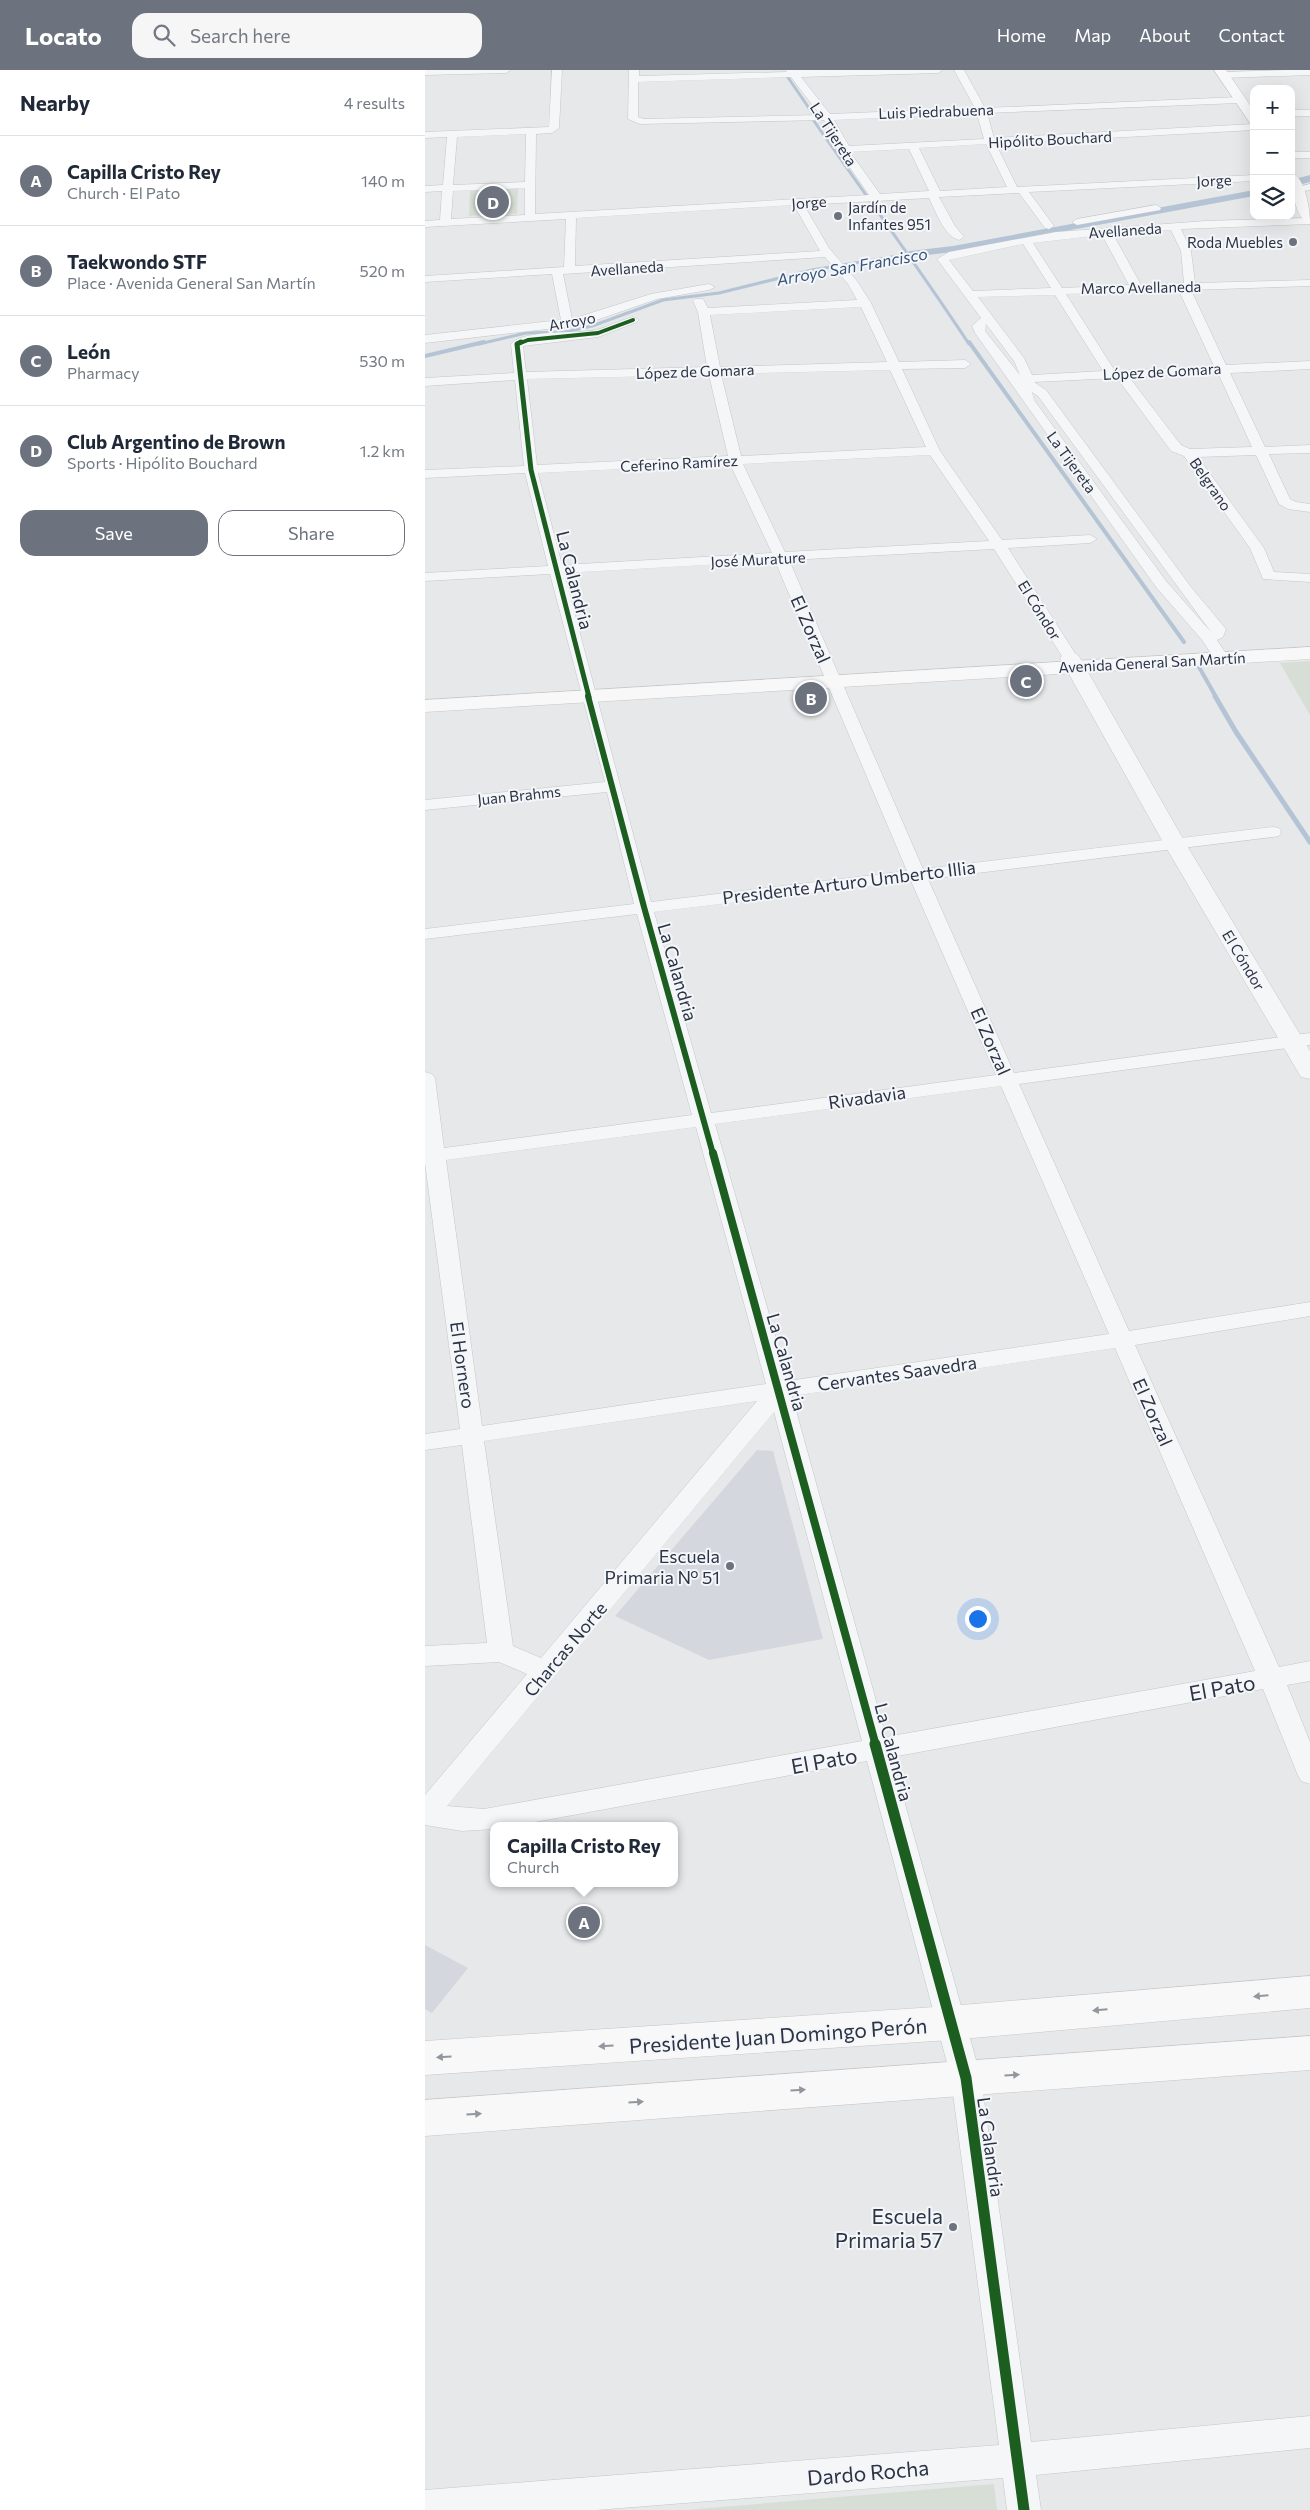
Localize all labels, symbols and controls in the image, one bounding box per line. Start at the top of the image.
search box [132,13,482,58]
text: Locato [25,21,102,50]
icon: search [150,21,178,49]
text: Search here [190,24,290,47]
text: Home [997,24,1046,46]
text: Map [1074,24,1111,46]
text: About [1139,24,1191,46]
text: Contact [1219,24,1285,46]
map controls [1250,85,1295,220]
button: + [1250,85,1295,130]
text: Nearby [20,90,90,115]
text: 4 results [344,93,405,112]
street label: La Tijereta [807,99,861,169]
street label: Luis Piedrabuena [878,100,994,122]
street label: Hipólito Bouchard [988,127,1112,151]
button: − [1250,130,1295,175]
text: Capilla Cristo Rey [67,160,221,183]
street label: Jorge [1196,170,1232,190]
text: A [30,171,42,190]
text: 140 m [361,171,405,190]
button: layers [1250,175,1295,220]
text: Church · El Pato [67,183,180,202]
pin: D [477,183,509,221]
street label: Jorge [791,192,827,212]
place label: Jardín de Infantes 951 [848,198,931,233]
marker: Jardín de Infantes 951 [832,210,844,222]
street label: Avellaneda [1088,218,1162,242]
place label: Roda Muebles [1187,233,1283,251]
marker: Roda Muebles [1287,236,1299,248]
water label: Arroyo San Francisco [774,243,929,289]
text: Taekwondo STF [67,250,207,273]
street label: Avellaneda [590,256,664,280]
text: B [31,261,41,280]
text: 520 m [360,261,405,280]
text: Place · Avenida General San Martín [67,273,316,292]
street label: Marco Avellaneda [1081,277,1201,297]
street label: Arroyo [547,308,597,334]
text: León [67,340,110,363]
text: C [31,351,41,370]
text: 530 m [359,351,405,370]
street label: López de Gomara [1102,359,1222,383]
street label: López de Gomara [635,360,755,382]
text: Pharmacy [67,363,140,382]
street label: La Tijereta [1044,428,1100,496]
text: Club Argentino de Brown [67,430,286,453]
text: D [30,441,42,460]
text: 1.2 km [360,441,405,460]
street label: Ceferino Ramírez [620,451,738,475]
text: Sports · Hipólito Bouchard [67,453,258,472]
street label: Belgrano [1186,454,1236,514]
button: Save [20,510,208,556]
button: Share [218,510,405,556]
street label: La Calandria [552,528,598,632]
street label: José Murature [710,548,806,570]
street label: El Cóndor [1015,577,1065,643]
street label: El Zorzal [786,592,836,666]
street label: Avenida General San Martín [1058,648,1246,676]
pin: C [1010,662,1042,700]
pin: B [795,679,827,717]
street label: Juan Brahms [476,782,562,808]
street label: Presidente Arturo Umberto Illia [721,856,977,908]
street label: La Calandria [654,920,702,1024]
street label: El Cóndor [1219,927,1269,993]
street label: El Zorzal [966,1004,1016,1078]
street label: Rivadavia [827,1081,907,1113]
street label: La Calandria [763,1310,811,1414]
street label: El Hornero [446,1320,480,1410]
street label: Cervantes Saavedra [816,1351,978,1395]
street label: El Zorzal [1128,1375,1178,1449]
place label: Escuela Primaria Nº 51 [605,1545,720,1588]
marker: Escuela Primaria Nº 51 [724,1560,736,1572]
street label: Charcas Norte [519,1597,611,1701]
your location [965,1606,991,1632]
street label: El Pato [1187,1669,1257,1705]
street label: La Calandria [870,1700,918,1804]
street label: El Pato [789,1742,859,1778]
popup [490,1822,678,1887]
text: Capilla Cristo Rey [507,1834,661,1857]
text: Church [507,1857,559,1876]
pin: A [568,1903,600,1941]
one-way arrow [1253,1993,1269,2001]
one-way arrow [1091,2006,1107,2014]
street label: Presidente Juan Domingo Perón [628,2012,928,2058]
one-way arrow [598,2042,614,2050]
one-way arrow [435,2053,451,2061]
one-way arrow [1004,2070,1020,2078]
one-way arrow [790,2086,806,2094]
street label: La Calandria [973,2096,1009,2198]
one-way arrow [628,2098,644,2106]
one-way arrow [466,2110,482,2118]
place label: Escuela Primaria 57 [835,2203,943,2252]
marker: Escuela Primaria 57 [947,2221,959,2233]
street label: Dardo Rocha [806,2454,930,2490]

